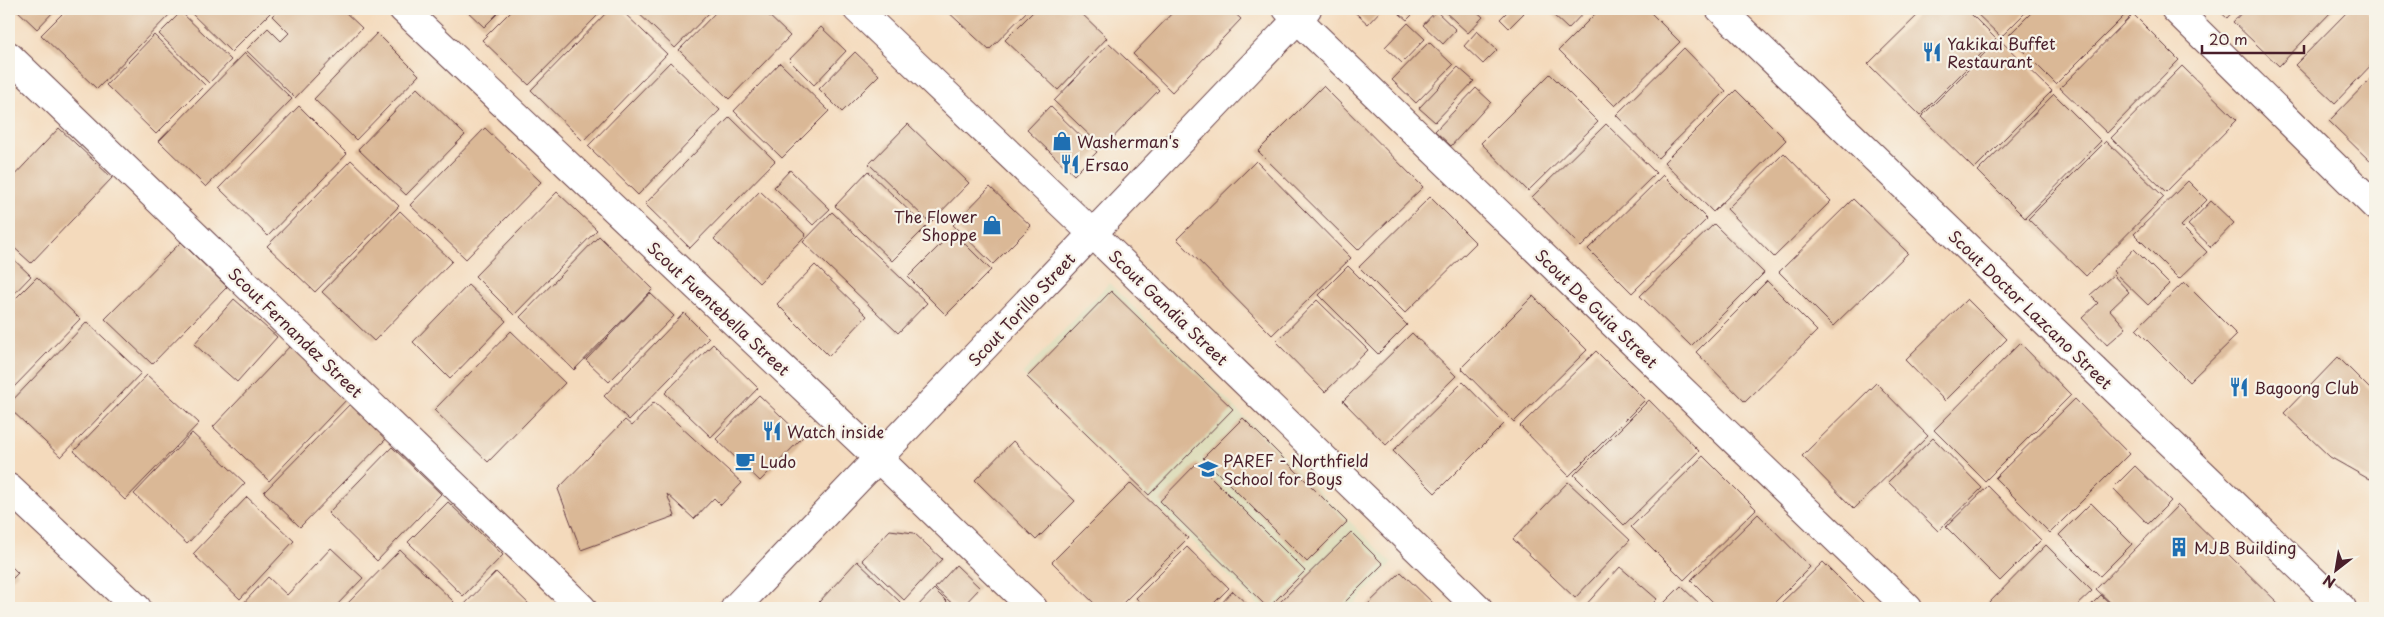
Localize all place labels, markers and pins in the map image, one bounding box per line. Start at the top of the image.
place label: Yakikai Buffet Restaurant [1947,31,2056,73]
restaurant icon: Yakikai Buffet Restaurant [1921,41,1943,63]
place label: Washerman's [1077,129,1179,153]
shop icon: Washerman's [1051,130,1073,152]
place label: Ersao [1085,152,1129,176]
restaurant icon: Ersao [1059,153,1081,175]
place label: The Flower Shoppe [894,204,978,246]
shop icon: The Flower Shoppe [981,214,1003,236]
place label: Bagoong Club [2254,375,2359,399]
restaurant icon: Bagoong Club [2228,376,2250,398]
place label: Watch inside [787,419,884,443]
restaurant icon: Watch inside [761,420,783,442]
place label: PAREF - Northfield School for Boys [1223,448,1369,490]
place label: Ludo [760,449,796,473]
cafe icon: Ludo [734,450,756,472]
school or university icon: PAREF - Northfield School for Boys [1197,458,1219,480]
place label: MJB Building [2194,535,2297,559]
building icon: MJB Building [2168,536,2190,558]

